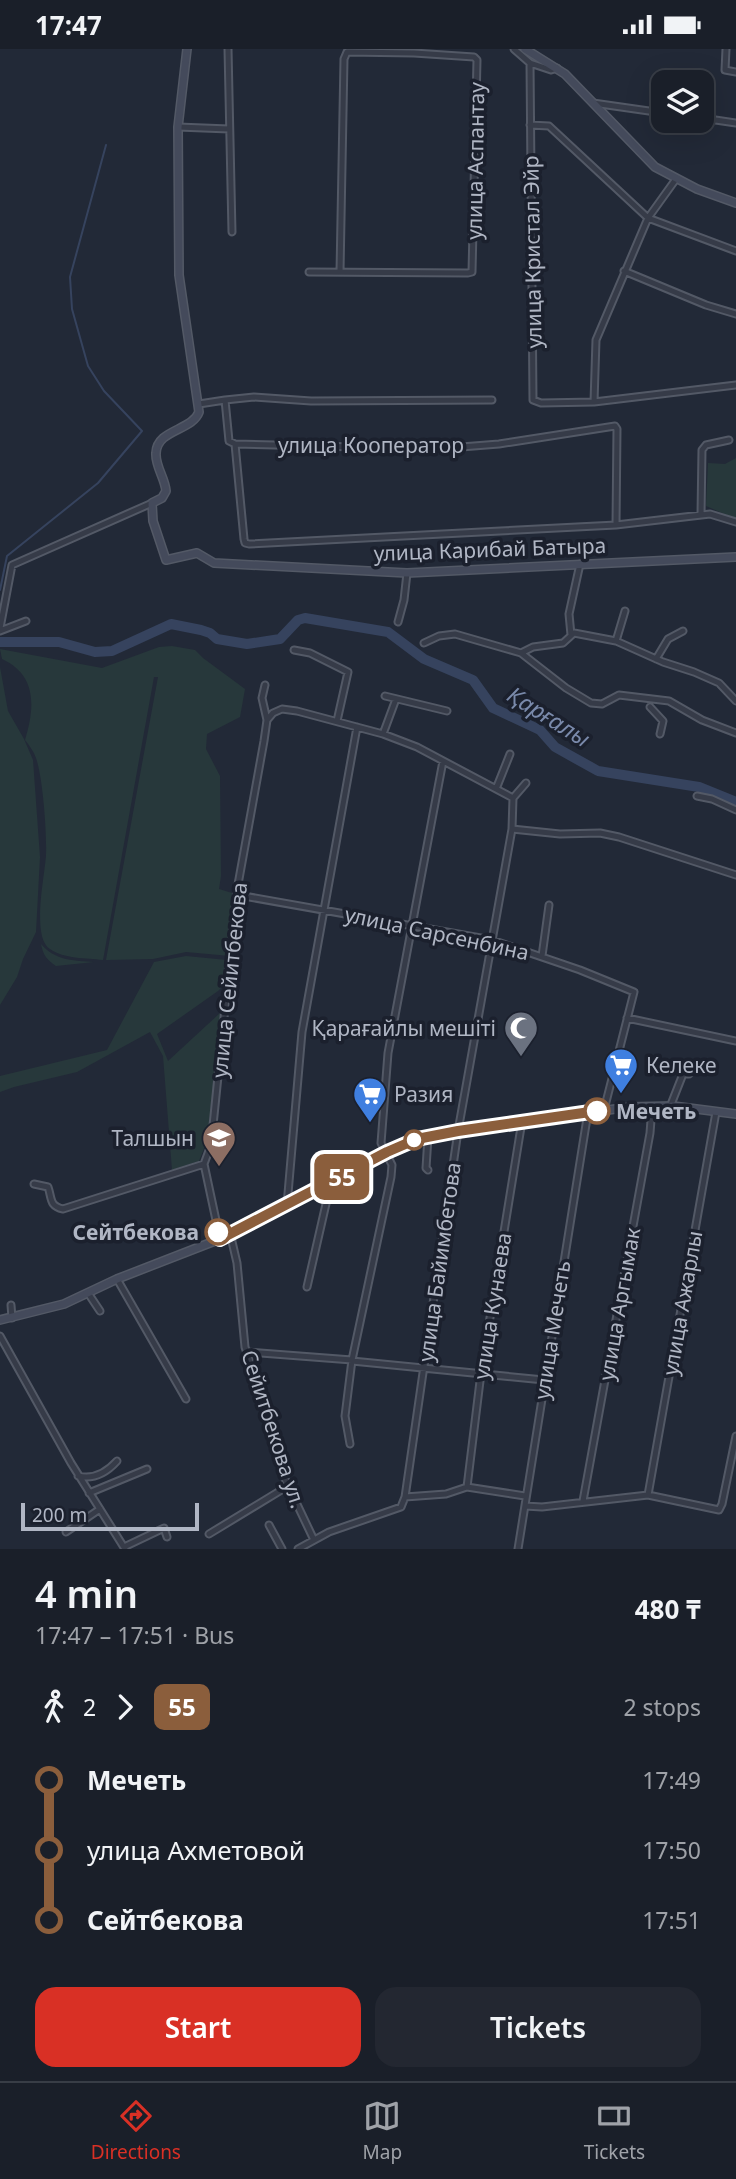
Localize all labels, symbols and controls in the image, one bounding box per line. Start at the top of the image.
text: 17:47 [35,7,102,43]
map controls [651,70,714,133]
button: layers [651,70,714,133]
street label: улица Аспантау [460,82,490,240]
street label: улица Кристал Эйр [516,155,548,349]
street label: улица Кооператор [278,431,464,459]
street label: улица Карибай Батыра [373,531,607,567]
water label: Қарғалы [501,678,597,754]
street label: улица Сейитбекова [205,881,253,1079]
street label: улица Сарсенбина [342,900,532,966]
mosque icon: Қарағайлы мешіті [502,1009,540,1058]
place label: Қарағайлы мешіті [312,1014,496,1042]
supermarket icon: Келеке [602,1046,640,1095]
place label: Келеке [646,1051,716,1079]
supermarket icon: Разия [351,1075,389,1124]
place label: Разия [394,1080,453,1108]
place label: Мечеть [616,1097,696,1125]
marker: Мечеть [584,1098,610,1124]
school or university icon: Талшын [200,1119,238,1168]
place label: Талшын [112,1124,194,1152]
unlabelled marker [404,1130,424,1150]
line badge: 55 [310,1154,374,1200]
text: 55 [328,1160,356,1193]
street label: улица Байимбетова [411,1160,467,1364]
place label: Сейтбекова [72,1218,199,1246]
marker: Сейтбекова [205,1219,231,1245]
street label: улица Аргымак [592,1225,646,1383]
street label: улица Ажарлы [655,1228,709,1378]
street label: улица Кунаева [467,1231,517,1381]
street label: улица Мечеть [527,1259,577,1401]
street label: Сейитбекова ул. [235,1346,313,1512]
scale bar [21,1500,200,1532]
text: 200 m [32,1502,87,1528]
text: 4 min [35,1567,138,1619]
text: 480 ₸ [635,1591,701,1627]
text: 17:47 – 17:51 · Bus [35,1619,234,1651]
icon: walk [35,1688,73,1726]
icon: forward [106,1688,144,1726]
text: 55 [168,1690,196,1723]
text: 2 [83,1691,96,1723]
text: 2 stops [623,1691,701,1723]
text: Мечеть [87,1762,186,1798]
text: 17:49 [642,1764,701,1796]
text: улица Ахметовой [87,1832,305,1868]
text: 17:50 [642,1834,701,1866]
text: Сейтбекова [87,1902,244,1938]
text: 17:51 [642,1904,701,1936]
button: Start [35,1987,361,2067]
button: Tickets [375,1987,701,2067]
tab: Directions [91,2097,181,2165]
tab: Map [363,2097,402,2165]
tab: Tickets [584,2097,645,2165]

